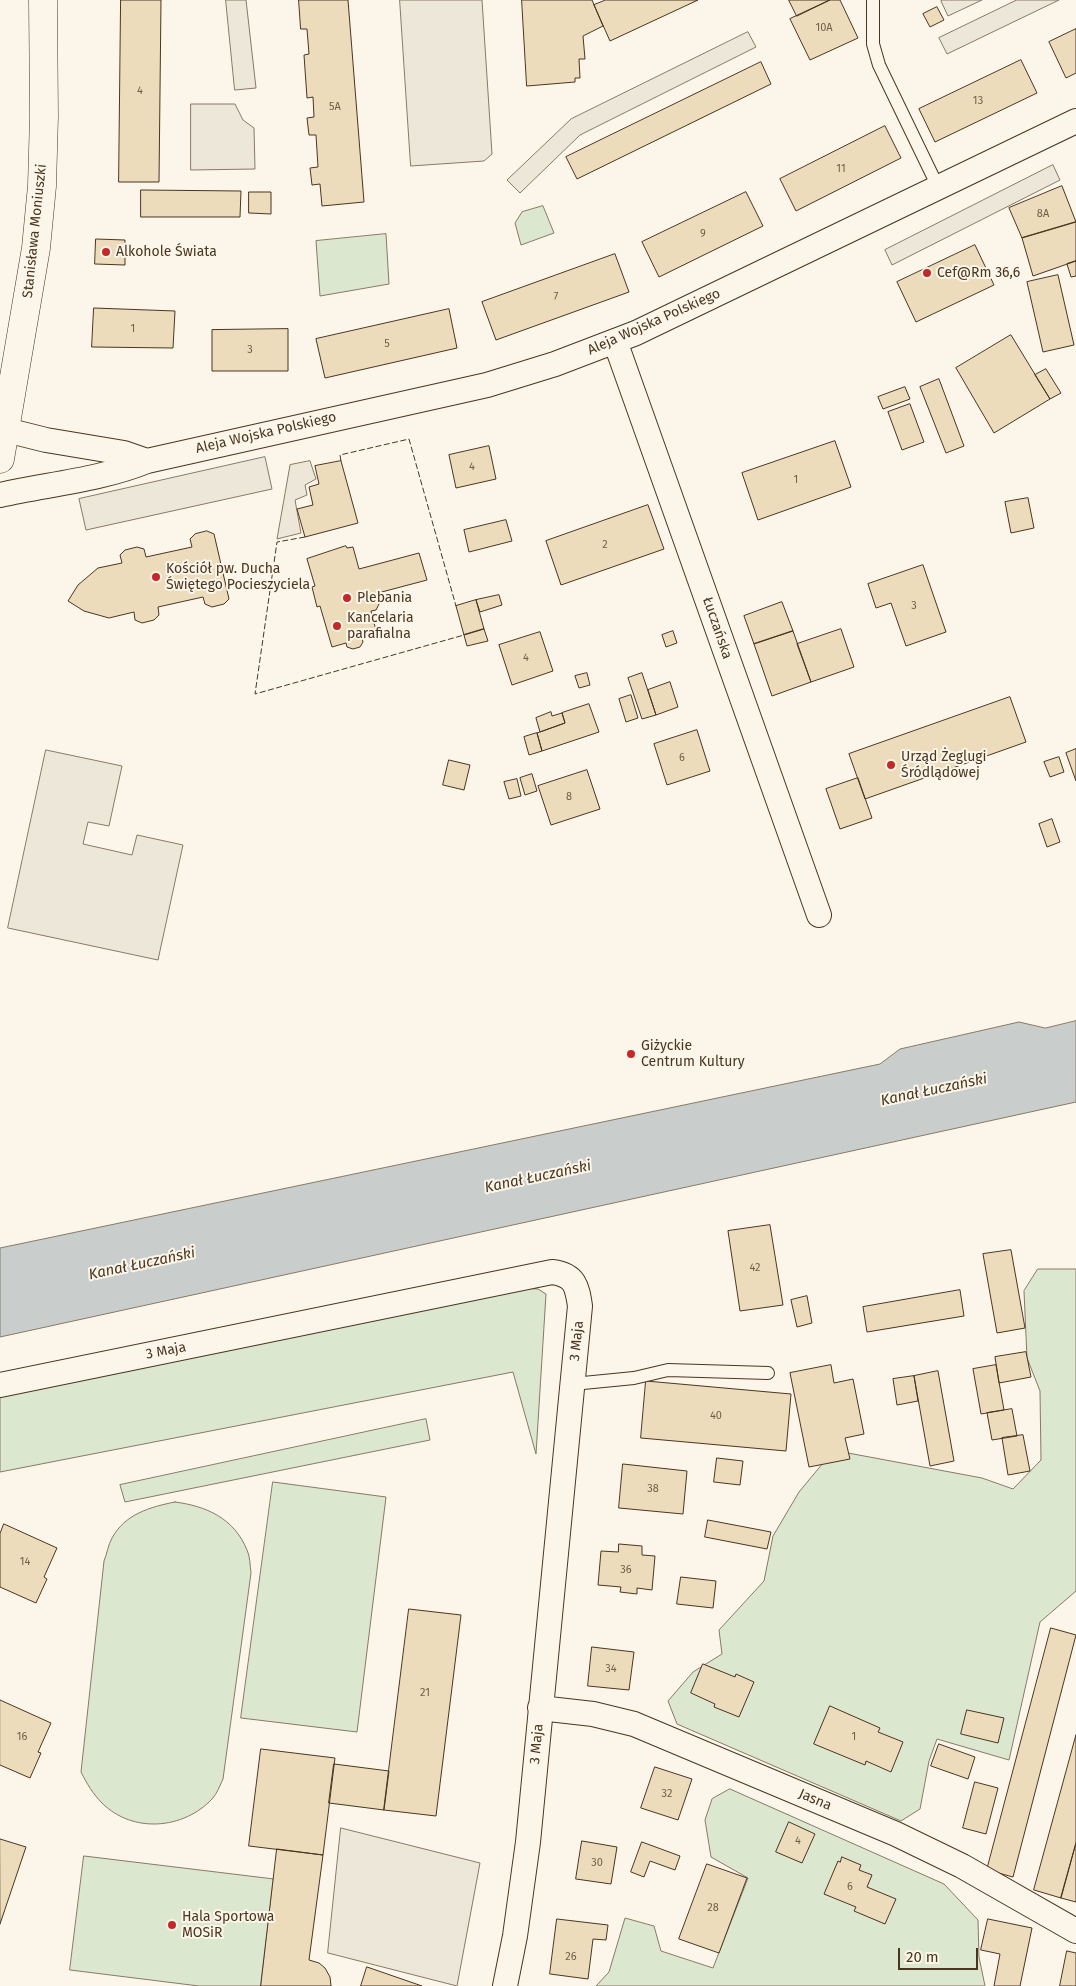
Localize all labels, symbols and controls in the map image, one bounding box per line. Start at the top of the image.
house number: 10A [815,21,833,35]
house number: 4 [137,84,143,98]
house number: 13 [973,94,983,108]
house number: 5A [329,100,341,114]
house number: 11 [836,162,846,176]
street label: Stanisława Moniuszki [20,163,50,299]
house number: 8A [1037,207,1049,221]
house number: 9 [700,227,706,241]
place label: Alkohole Świata [116,244,217,260]
marker: Alkohole Świata [100,246,112,258]
place label: Cef@Rm 36,6 [937,265,1020,281]
marker: Cef@Rm 36,6 [921,267,933,279]
street label: Aleja Wojska Polskiego [585,285,723,359]
house number: 7 [554,290,558,304]
house number: 1 [131,322,135,336]
house number: 5 [384,337,390,351]
house number: 3 [247,343,253,357]
street label: Aleja Wojska Polskiego [194,409,338,457]
house number: 4 [469,460,475,474]
house number: 1 [794,473,798,487]
house number: 2 [602,538,608,552]
place label: Kościół pw. Ducha Świętego Pocieszyciela [166,561,310,594]
marker: Kościół pw. Ducha Świętego Pocieszyciela [150,571,162,583]
place label: Plebania [357,590,412,606]
marker: Plebania [341,592,353,604]
street label: Łuczańska [699,595,735,661]
house number: 3 [911,599,917,613]
place label: Kancelaria parafialna [347,610,414,642]
marker: Kancelaria parafialna [331,620,343,632]
house number: 4 [523,651,529,665]
place label: Urząd Żeglugi Śródlądowej [901,749,987,782]
house number: 6 [679,751,685,765]
marker: Urząd Żeglugi Śródlądowej [885,759,897,771]
house number: 8 [566,790,572,804]
place label: Giżyckie Centrum Kultury [641,1038,745,1070]
marker: Giżyckie Centrum Kultury [625,1048,637,1060]
water label: Kanał Łuczański [879,1070,989,1110]
water label: Kanał Łuczański [483,1157,593,1197]
water label: Kanał Łuczański [87,1244,197,1284]
house number: 42 [749,1261,761,1275]
street label: 3 Maja [567,1320,587,1362]
street label: 3 Maja [144,1339,188,1363]
house number: 40 [710,1409,722,1423]
house number: 38 [647,1482,659,1496]
house number: 14 [20,1555,30,1569]
house number: 36 [620,1563,632,1577]
house number: 34 [605,1662,617,1676]
house number: 21 [420,1686,430,1700]
street label: 3 Maja [527,1723,547,1765]
house number: 16 [17,1730,27,1744]
house number: 1 [852,1730,856,1744]
street label: Jasna [796,1786,834,1814]
house number: 32 [662,1787,672,1801]
house number: 4 [795,1834,801,1848]
house number: 30 [591,1856,603,1870]
house number: 6 [847,1880,853,1894]
house number: 28 [707,1901,719,1915]
place label: Hala Sportowa MOSiR [182,1909,274,1941]
marker: Hala Sportowa MOSiR [166,1919,178,1931]
scale bar [901,1938,981,1970]
text: 20 m [906,1948,939,1966]
house number: 26 [565,1950,577,1964]

